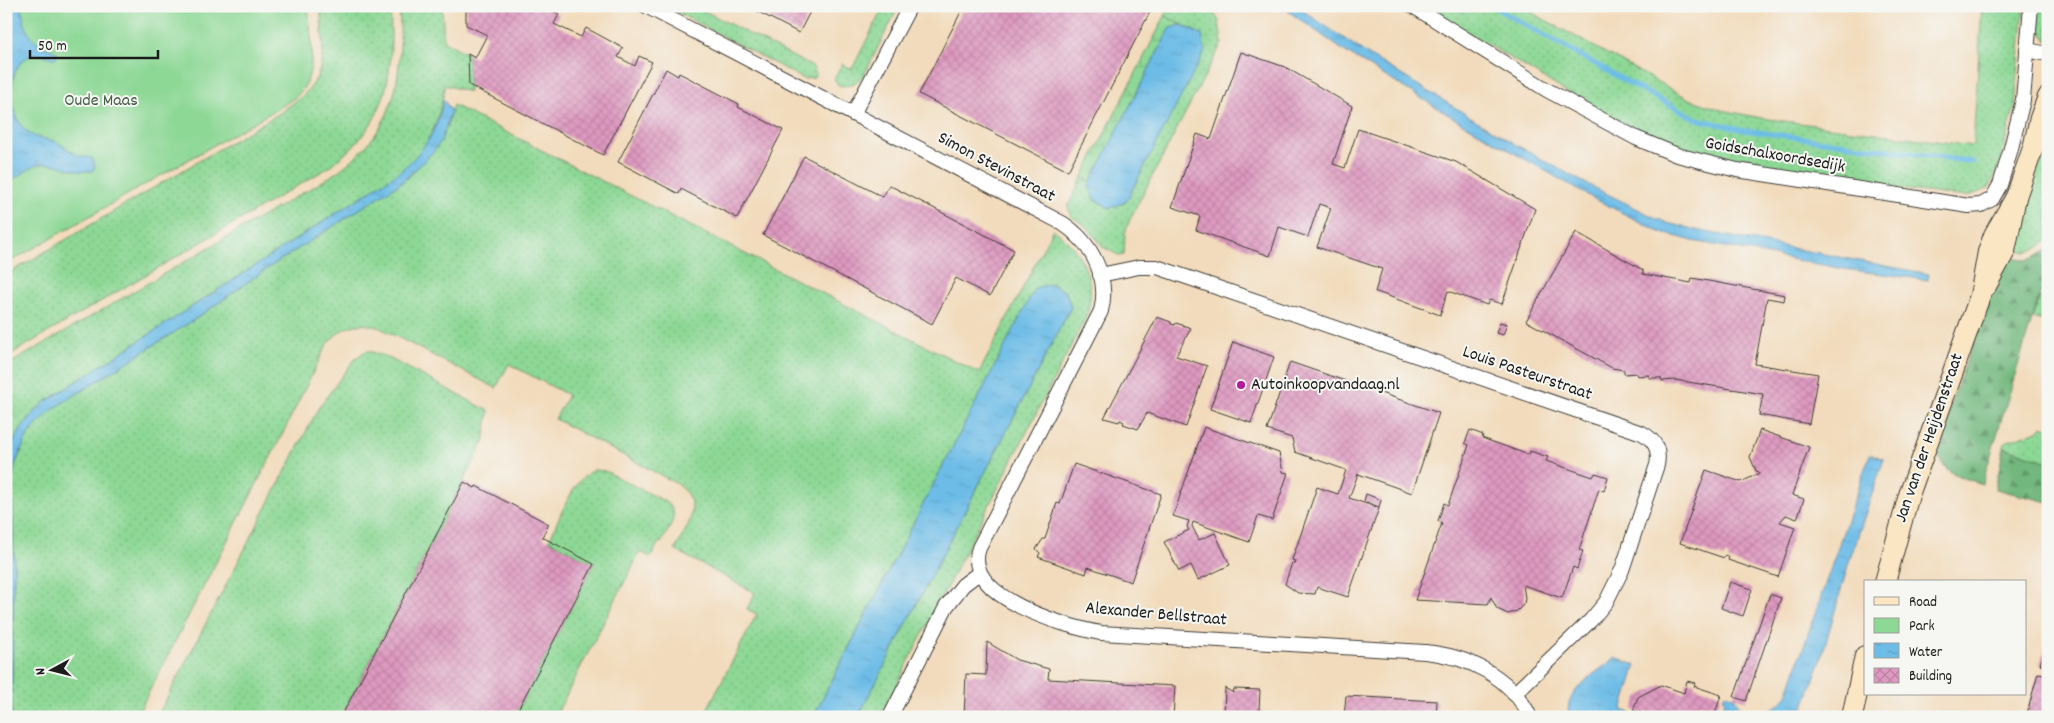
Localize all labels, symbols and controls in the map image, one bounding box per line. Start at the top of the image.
scale bar [30,28,158,60]
text: 50 m [38,36,67,58]
park label: Oude Maas [64,89,138,114]
street label: Simon Stevinstraat [933,126,1060,210]
street label: Goidschalxoordsedijk [1703,131,1847,181]
street label: Louis Pasteurstraat [1459,340,1596,408]
street label: Jan van der Heijdenstraat [1889,350,1971,526]
place label: Autoinkoopvandaag.nl [1251,373,1400,398]
marker: Autoinkoopvandaag.nl [1235,379,1247,391]
legend [1864,580,2026,696]
text: Road [1909,592,1937,614]
street label: Alexander Bellstraat [1084,596,1228,634]
text: Park [1909,616,1935,638]
text: Water [1909,642,1943,664]
north arrow [28,646,78,696]
text: Building [1909,666,1952,688]
text: N [31,667,51,676]

